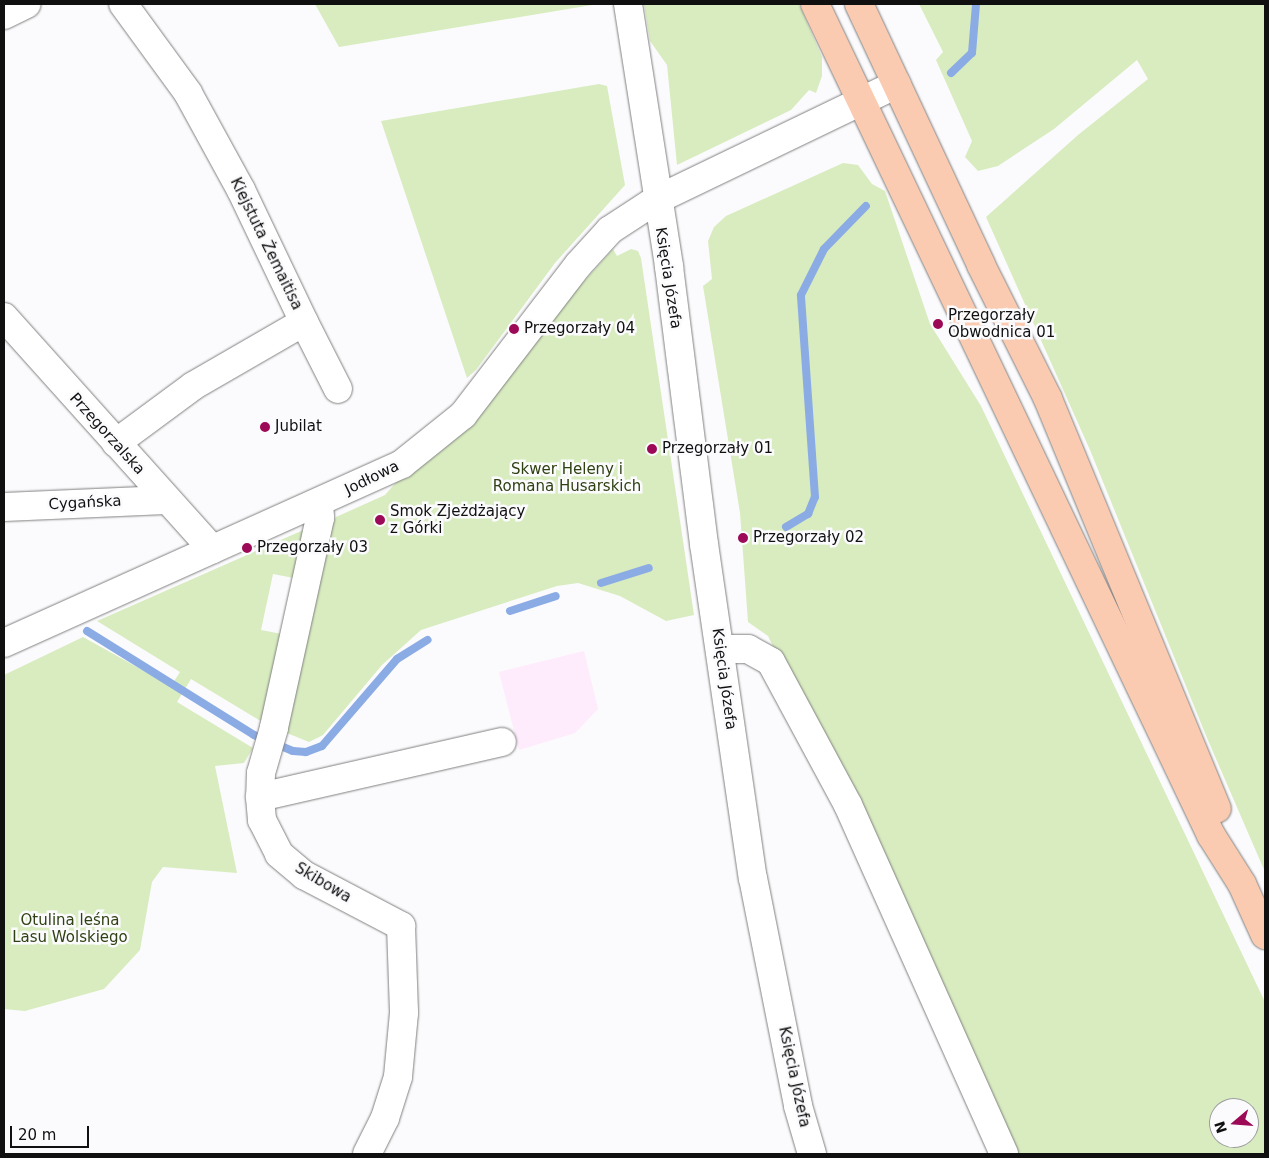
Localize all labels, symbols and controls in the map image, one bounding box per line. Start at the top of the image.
street label: Kiejstuta Żemaitisa [226,175,306,313]
street label: Księcia Józefa [651,226,685,330]
place label: Przegorzały Obwodnica 01 [948,306,1055,341]
marker: Przegorzały Obwodnica 01 [932,318,944,330]
place label: Przegorzały 04 [524,320,635,338]
marker: Przegorzały 04 [508,323,520,335]
street label: Przegorzalska [66,389,148,479]
place label: Jubilat [275,418,322,436]
marker: Jubilat [259,421,271,433]
place label: Przegorzały 01 [662,440,773,458]
marker: Przegorzały 01 [646,443,658,455]
street label: Jodłowa [342,457,402,499]
park label: Skwer Heleny i Romana Husarskich [493,460,641,495]
street label: Cygańska [48,492,122,514]
place label: Smok Zjeżdżający z Górki [390,502,525,537]
marker: Smok Zjeżdżający z Górki [374,514,386,526]
place label: Przegorzały 02 [753,529,864,547]
marker: Przegorzały 02 [737,532,749,544]
place label: Przegorzały 03 [257,539,368,557]
marker: Przegorzały 03 [241,542,253,554]
street label: Księcia Józefa [708,627,740,731]
street label: Skibowa [292,859,354,907]
park label: Otulina leśna Lasu Wolskiego [12,911,128,946]
street label: Księcia Józefa [775,1025,813,1129]
north arrow [1209,1098,1259,1148]
scale bar [12,1116,91,1148]
text: N [1211,1119,1230,1135]
text: 20 m [18,1126,56,1144]

